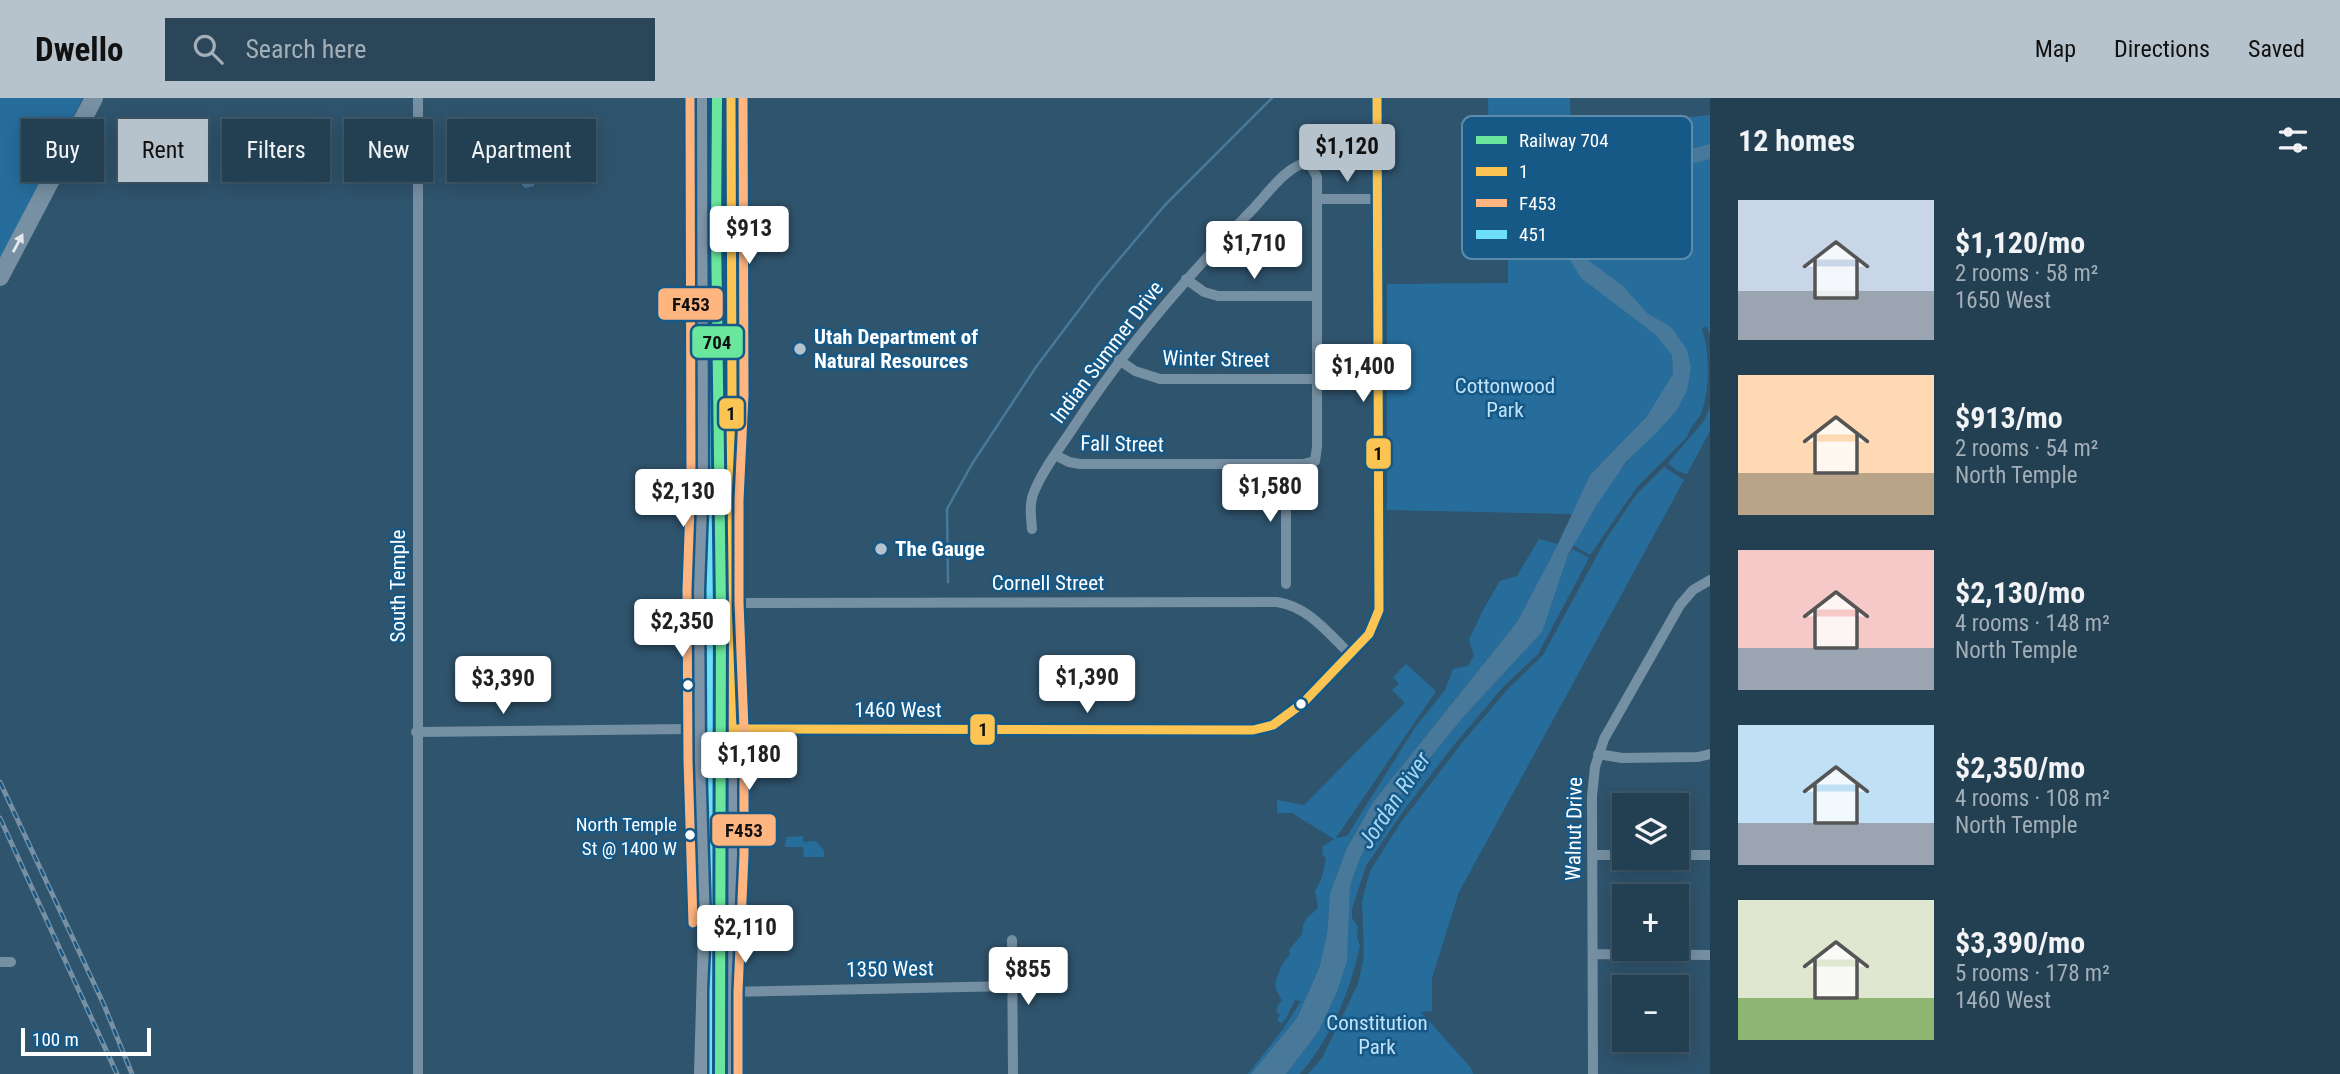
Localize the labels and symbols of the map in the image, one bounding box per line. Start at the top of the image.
legend [1462,116,1692,259]
pin: $1,120 [1290,125,1404,184]
text: Railway 704 [1519,129,1609,152]
text: 1 [1519,160,1528,183]
text: F453 [1519,192,1556,215]
pin: $913 [708,206,790,266]
pin: $1,710 [1197,222,1311,281]
text: 451 [1519,223,1547,246]
one-way arrow [11,233,23,253]
street label: Indian Summer Drive [1046,276,1168,428]
line badge: F453 [657,287,724,321]
text: F453 [672,293,710,316]
line badge: 704 [691,325,744,359]
place label: Utah Department of Natural Resources [814,325,978,373]
text: 704 [703,331,731,354]
marker: Utah Department of Natural Resources [792,341,808,357]
pin: $1,400 [1306,344,1420,404]
street label: Winter Street [1162,346,1270,372]
park label: Cottonwood Park [1455,374,1555,422]
line badge: 1 [718,397,745,430]
text: 1 [726,402,736,425]
street label: Fall Street [1080,431,1164,457]
line badge: 1 [1365,437,1392,470]
text: 1 [1373,442,1383,465]
pin: $1,580 [1213,464,1327,524]
pin: $2,130 [626,470,740,529]
street label: South Temple [386,529,410,642]
place label: The Gauge [895,537,985,561]
marker: The Gauge [873,541,889,557]
street label: Cornell Street [992,571,1104,595]
pin: $2,350 [625,600,739,659]
pin: $3,390 [446,656,560,716]
pin: $1,390 [1030,656,1144,715]
unlabelled marker [681,678,695,692]
unlabelled marker [1294,697,1308,711]
street label: 1460 West [854,698,942,722]
line badge: 1 [969,713,996,746]
text: 1 [978,718,988,741]
pin: $1,180 [692,732,806,792]
water label: Jordan River [1352,746,1437,853]
street label: Walnut Drive [1561,777,1587,881]
place label: North Temple St @ 1400 W [576,813,677,860]
line badge: F453 [711,813,777,847]
text: F453 [725,819,763,842]
marker: North Temple St @ 1400 W [683,828,697,842]
pin: $2,110 [688,906,802,965]
pin: $855 [987,948,1069,1007]
street label: 1350 West [846,956,934,982]
park label: Constitution Park [1326,1011,1428,1059]
scale bar [21,1025,150,1057]

